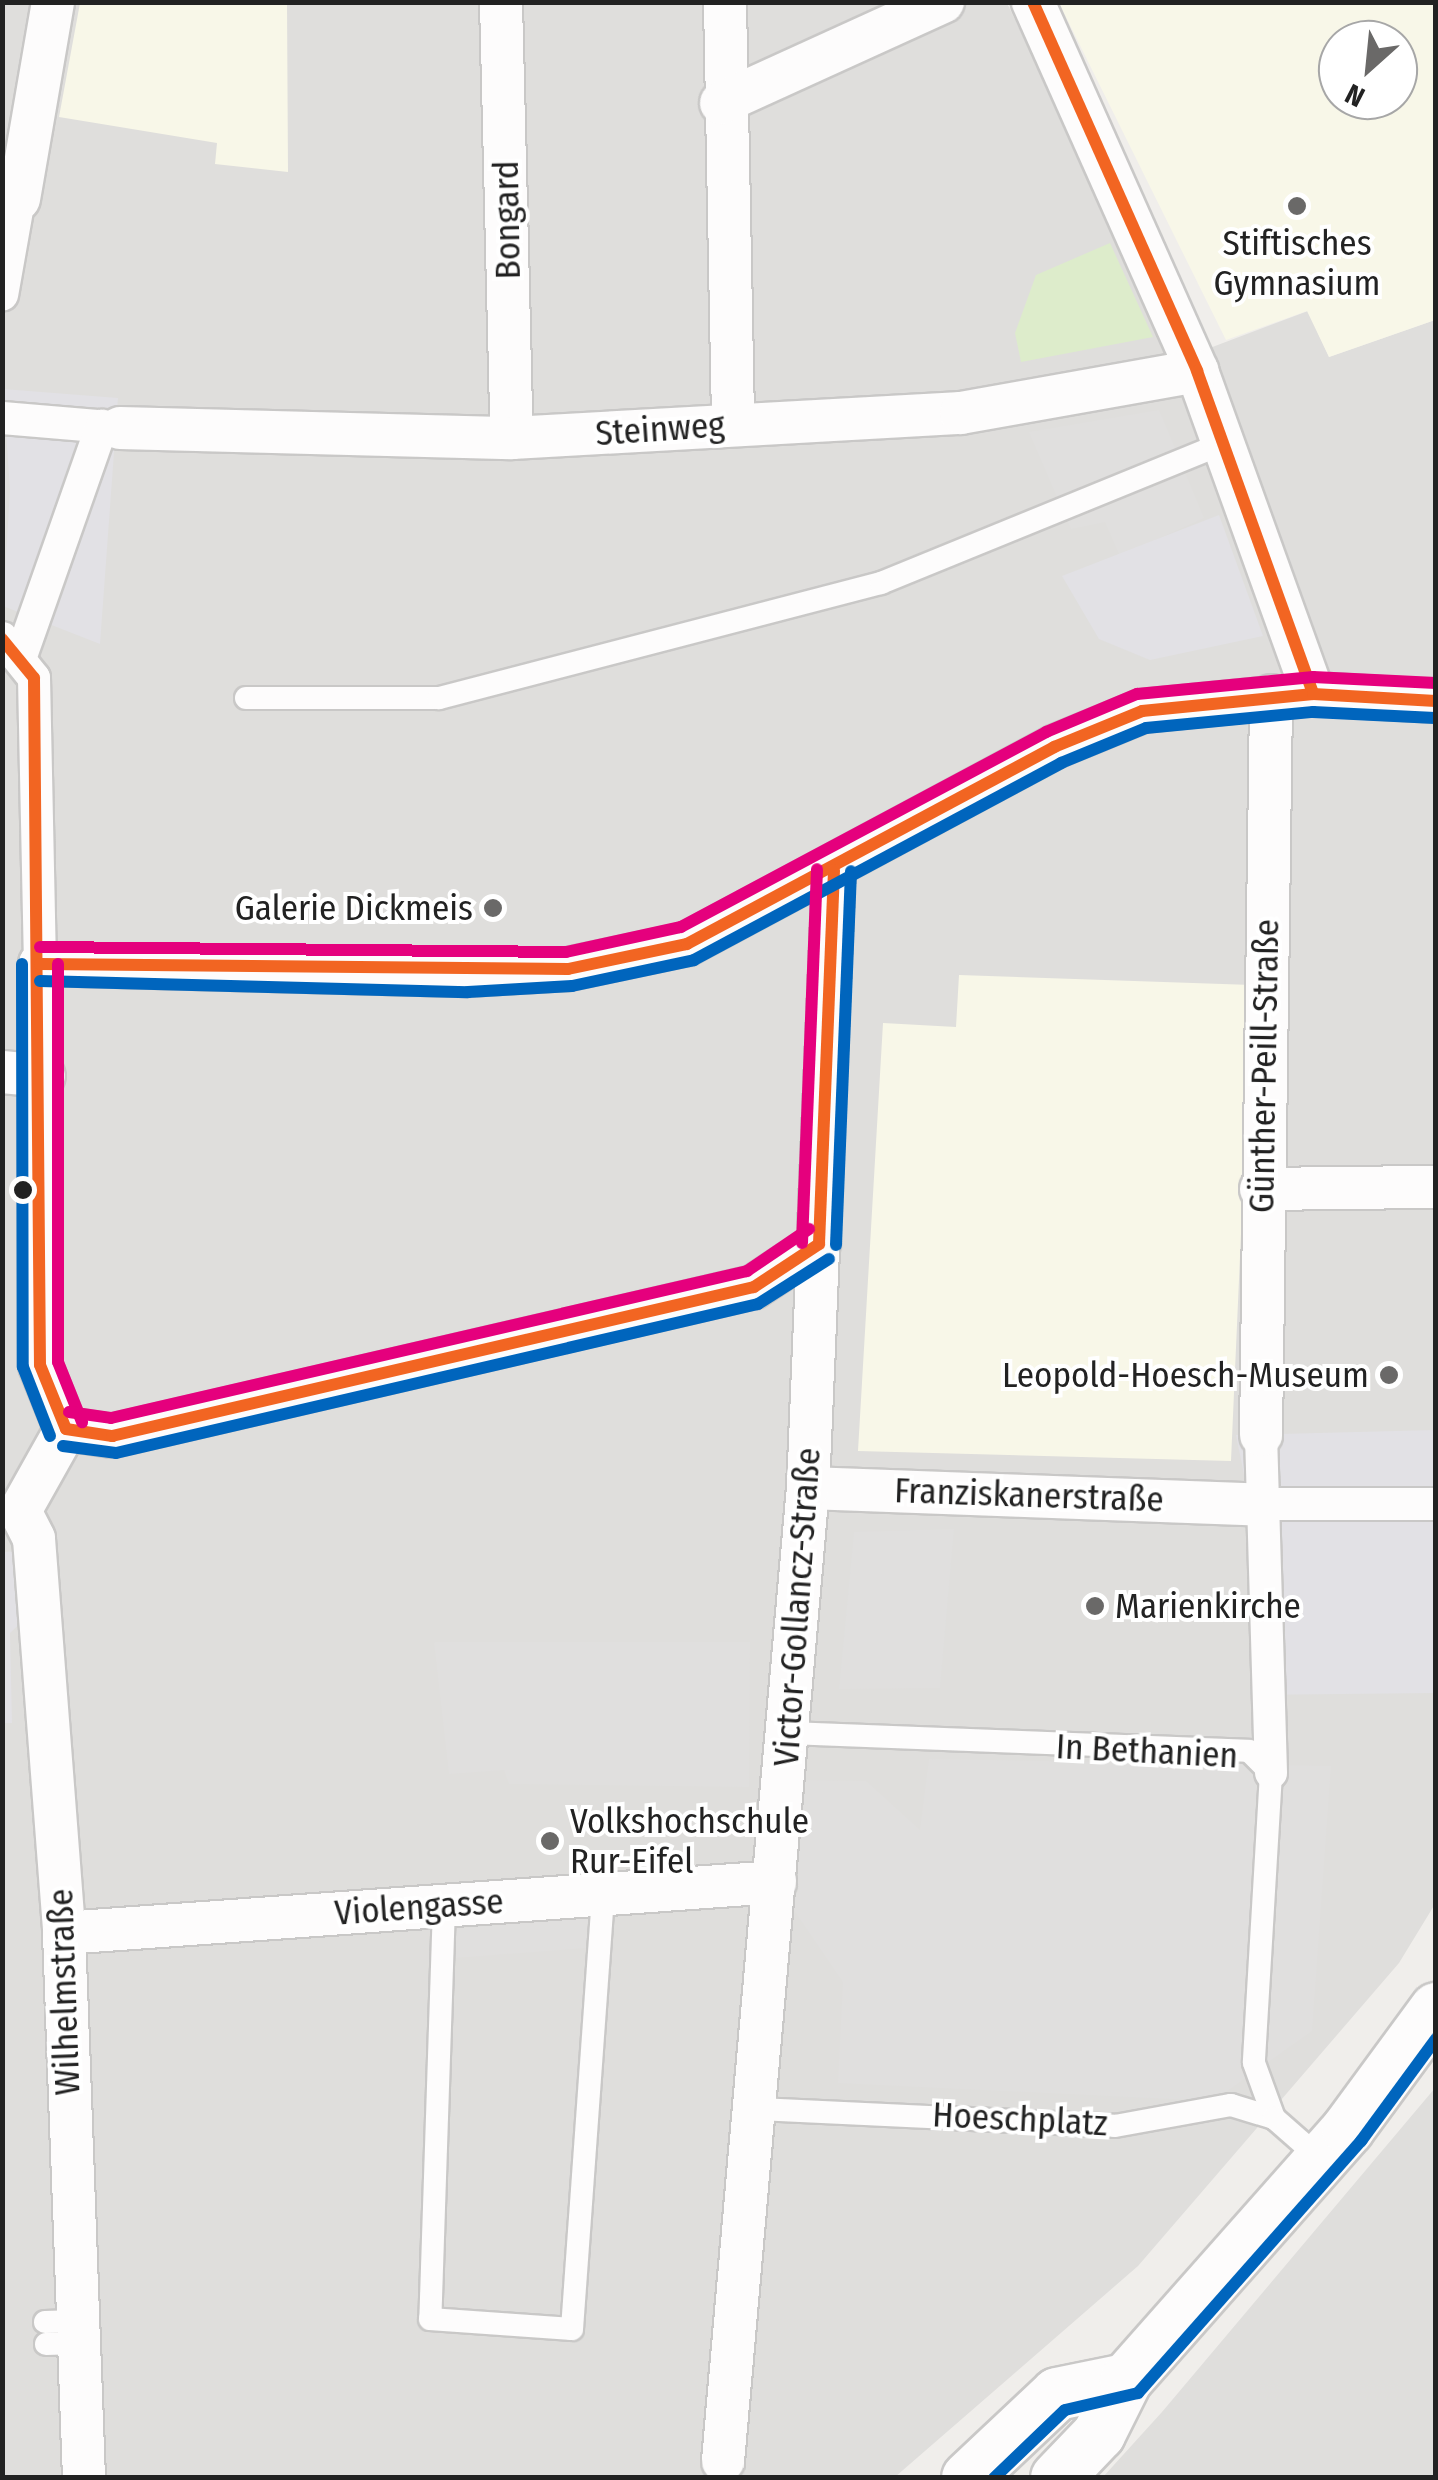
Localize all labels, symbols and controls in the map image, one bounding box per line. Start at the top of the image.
north arrow [1318,20,1418,120]
text: N [1340,77,1370,114]
street label: Bongard [485,160,529,280]
marker: Stiftisches Gymnasium [1286,195,1308,217]
place label: Stiftisches Gymnasium [1214,222,1380,304]
street label: Steinweg [594,404,726,454]
place label: Galerie Dickmeis [235,887,473,929]
marker: Galerie Dickmeis [482,897,504,919]
street label: Günther-Peill-Straße [1240,919,1288,1213]
unlabelled marker [13,1180,33,1200]
place label: Leopold-Hoesch-Museum [1002,1354,1369,1396]
marker: Leopold-Hoesch-Museum [1378,1364,1400,1386]
street label: Victor-Gollancz-Straße [765,1446,829,1768]
street label: Franziskanerstraße [894,1469,1164,1521]
place label: Marienkirche [1115,1585,1301,1627]
marker: Marienkirche [1084,1595,1106,1617]
street label: In Bethanien [1055,1725,1239,1777]
place label: Volkshochschule Rur-Eifel [570,1800,809,1882]
marker: Volkshochschule Rur-Eifel [539,1830,561,1852]
street label: Violengasse [333,1880,505,1934]
street label: Wilhelmstraße [39,1888,89,2096]
street label: Hoeschplatz [931,2093,1109,2145]

